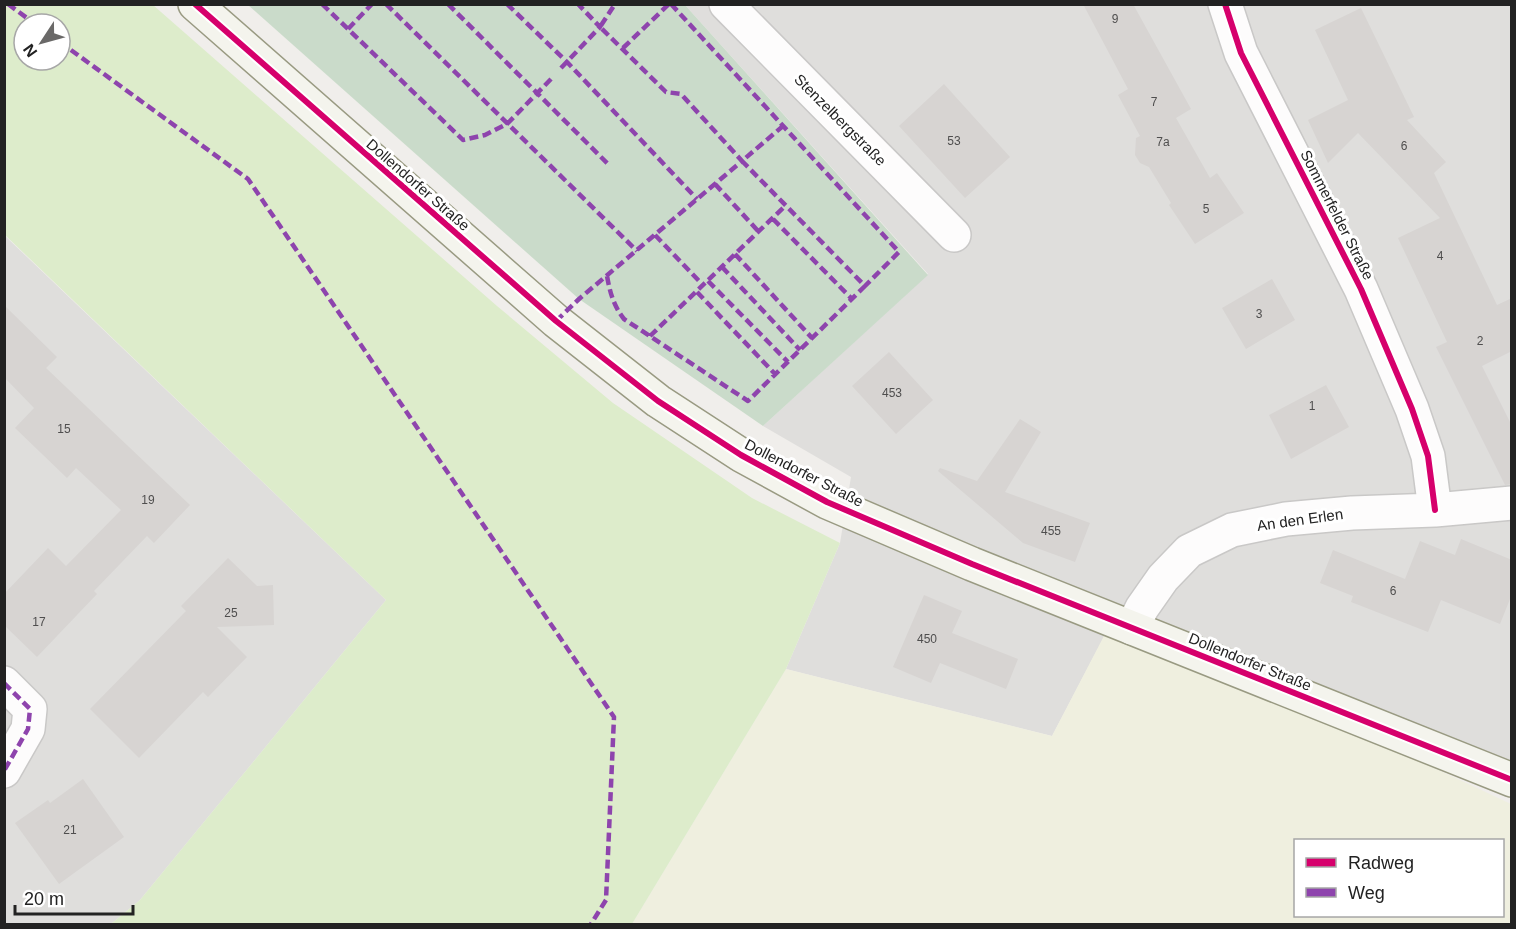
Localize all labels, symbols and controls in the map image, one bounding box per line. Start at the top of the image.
north arrow [12,12,72,72]
house number: 9 [1112,12,1119,26]
text: N [20,41,41,60]
street label: Stenzelbergstraße [791,70,890,169]
house number: 7 [1151,95,1158,109]
house number: 53 [947,134,961,148]
street label: Dollendorfer Straße [363,135,473,234]
house number: 7a [1156,135,1170,149]
house number: 6 [1401,139,1408,153]
street label: Sommerfelder Straße [1297,147,1378,283]
house number: 5 [1203,202,1210,216]
house number: 4 [1437,249,1444,263]
house number: 3 [1256,307,1263,321]
house number: 2 [1477,334,1484,348]
house number: 453 [882,386,902,400]
house number: 1 [1309,399,1316,413]
house number: 15 [57,422,71,436]
street label: Dollendorfer Straße [742,435,866,510]
house number: 19 [141,493,155,507]
street label: An den Erlen [1256,505,1344,534]
house number: 455 [1041,524,1061,538]
house number: 6 [1390,584,1397,598]
house number: 25 [224,606,238,620]
house number: 17 [32,615,46,629]
street label: Dollendorfer Straße [1186,629,1314,694]
house number: 450 [917,632,937,646]
house number: 21 [63,823,77,837]
legend [1294,839,1504,917]
text: Radweg [1348,853,1414,873]
scale bar [15,878,134,916]
text: Weg [1348,883,1385,903]
text: 20 m [24,889,64,909]

